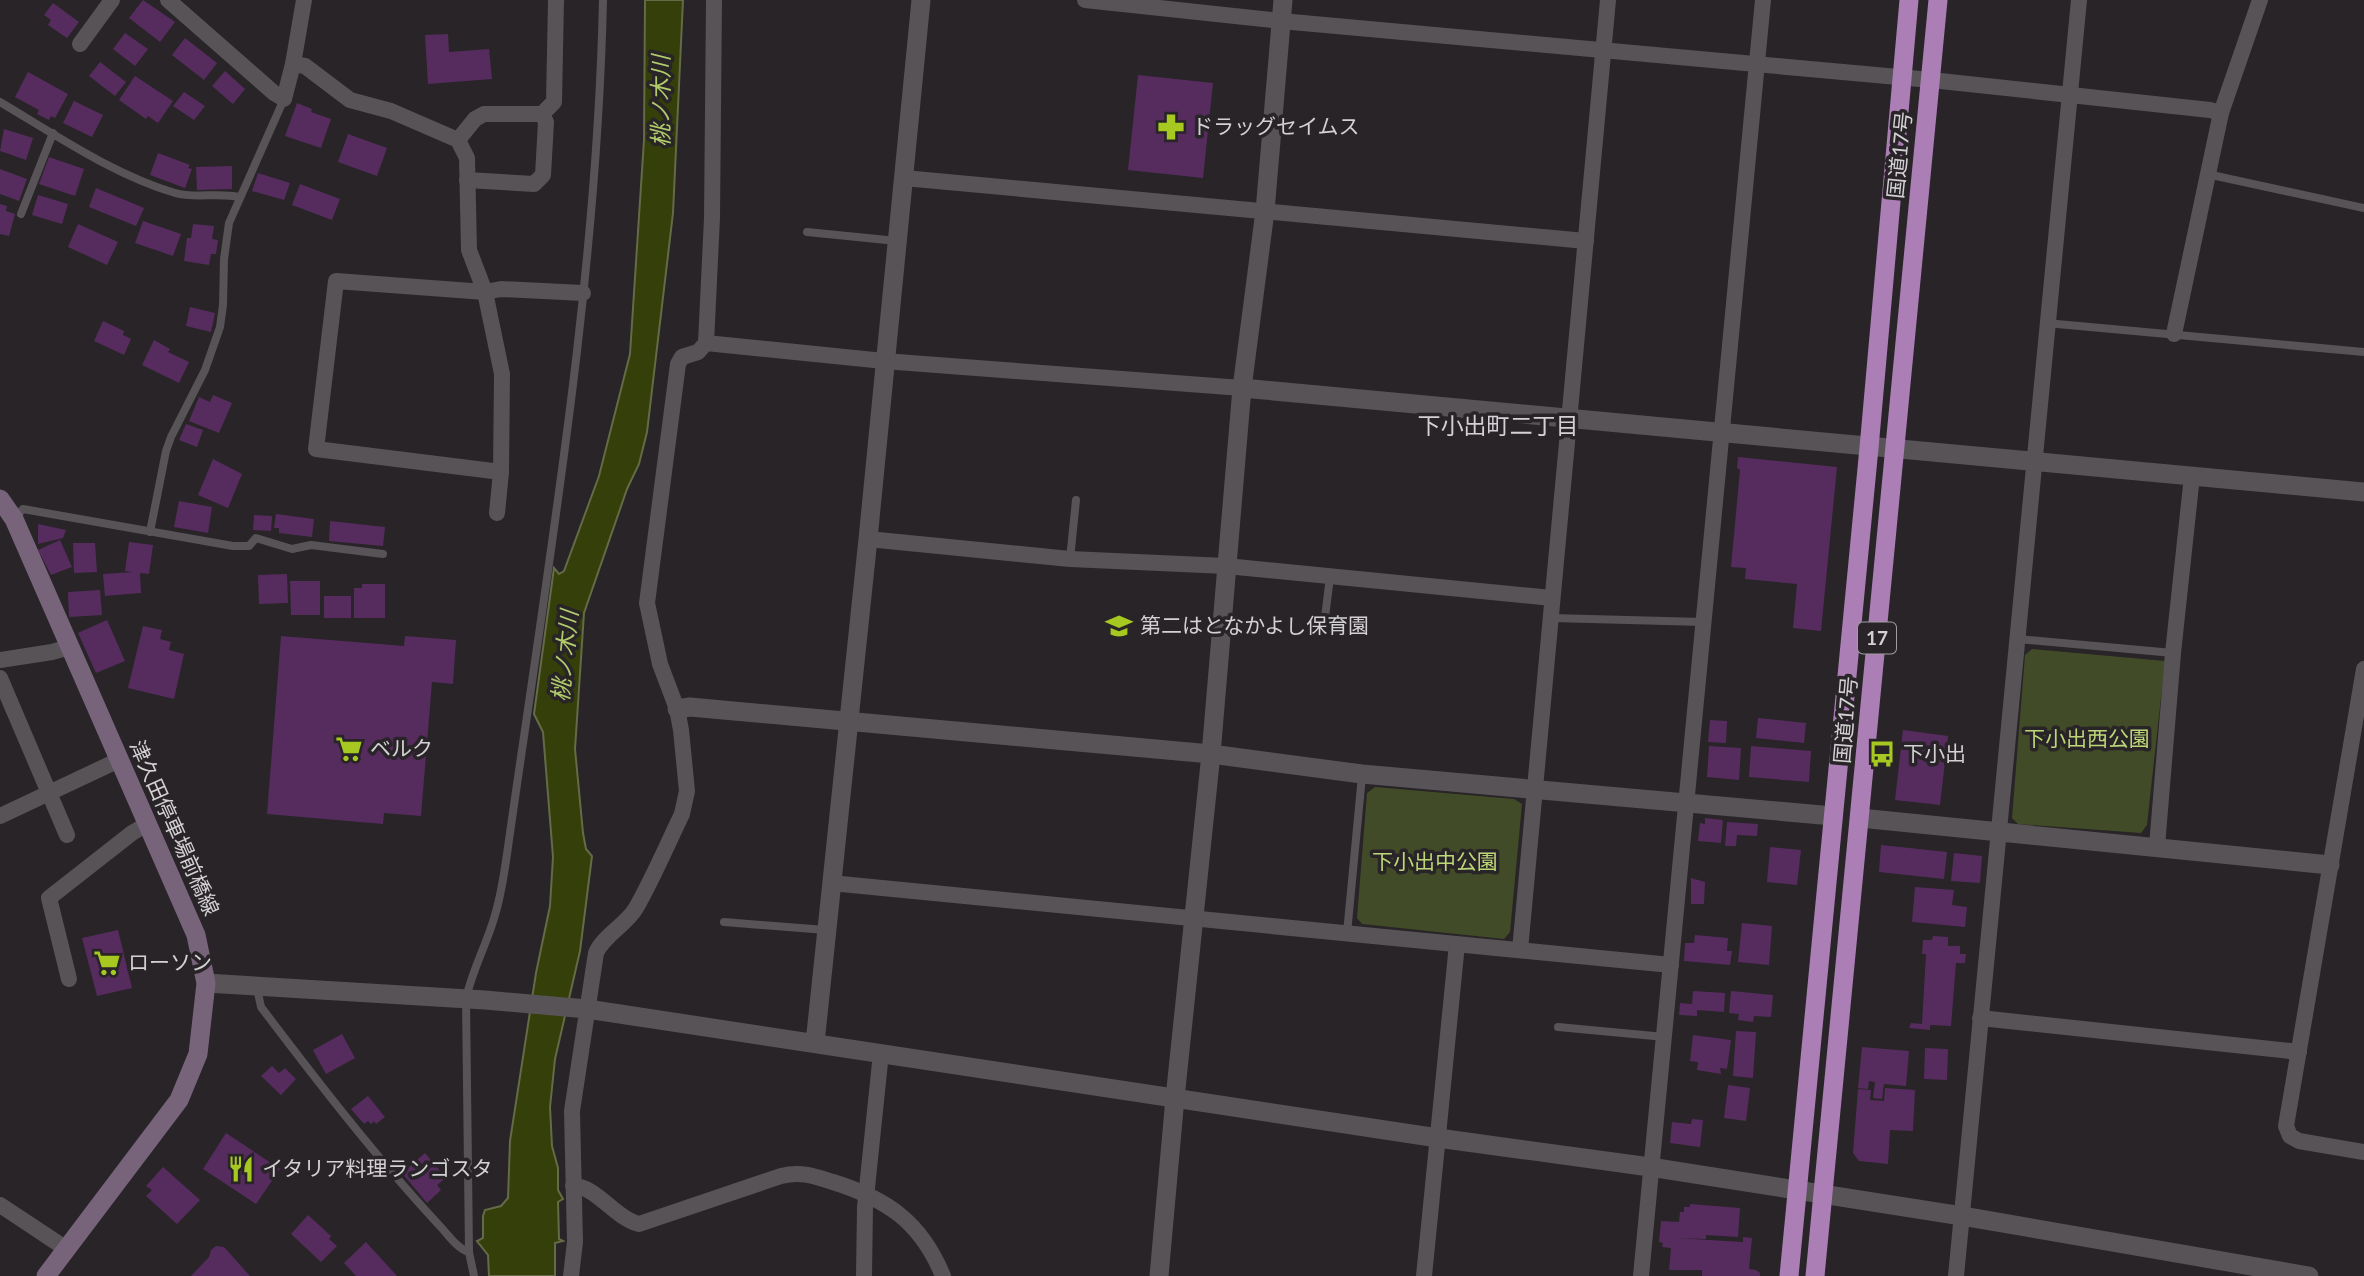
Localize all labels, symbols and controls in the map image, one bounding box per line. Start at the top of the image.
water label: 桃ノ木川 [646,52,674,147]
street label: 国道17号 [1882,110,1916,200]
pharmacy icon: ドラッグセイムス [1156,112,1186,142]
place label: ドラッグセイムス [1192,113,1360,138]
district label: 下小出町二丁目 [1418,411,1579,439]
water label: 桃ノ木川 [545,606,583,703]
school or university icon: 第二はとなかよし保育園 [1104,611,1134,641]
place label: 第二はとなかよし保育園 [1140,612,1369,637]
road number: 17 [1858,622,1896,653]
street label: 国道17号 [1828,675,1861,764]
park label: 下小出西公園 [2024,725,2150,750]
supermarket icon: ベルク [334,734,364,764]
place label: ベルク [370,735,433,760]
street label: 津久田停車場前橋線 [126,736,225,919]
bus stop icon: 下小出 [1867,739,1897,769]
place label: 下小出 [1903,740,1966,765]
park label: 下小出中公園 [1372,848,1498,873]
supermarket icon: ローソン [92,948,122,978]
place label: ローソン [128,949,212,974]
restaurant icon: イタリア料理ランゴスタ [226,1154,256,1184]
place label: イタリア料理ランゴスタ [262,1155,493,1180]

